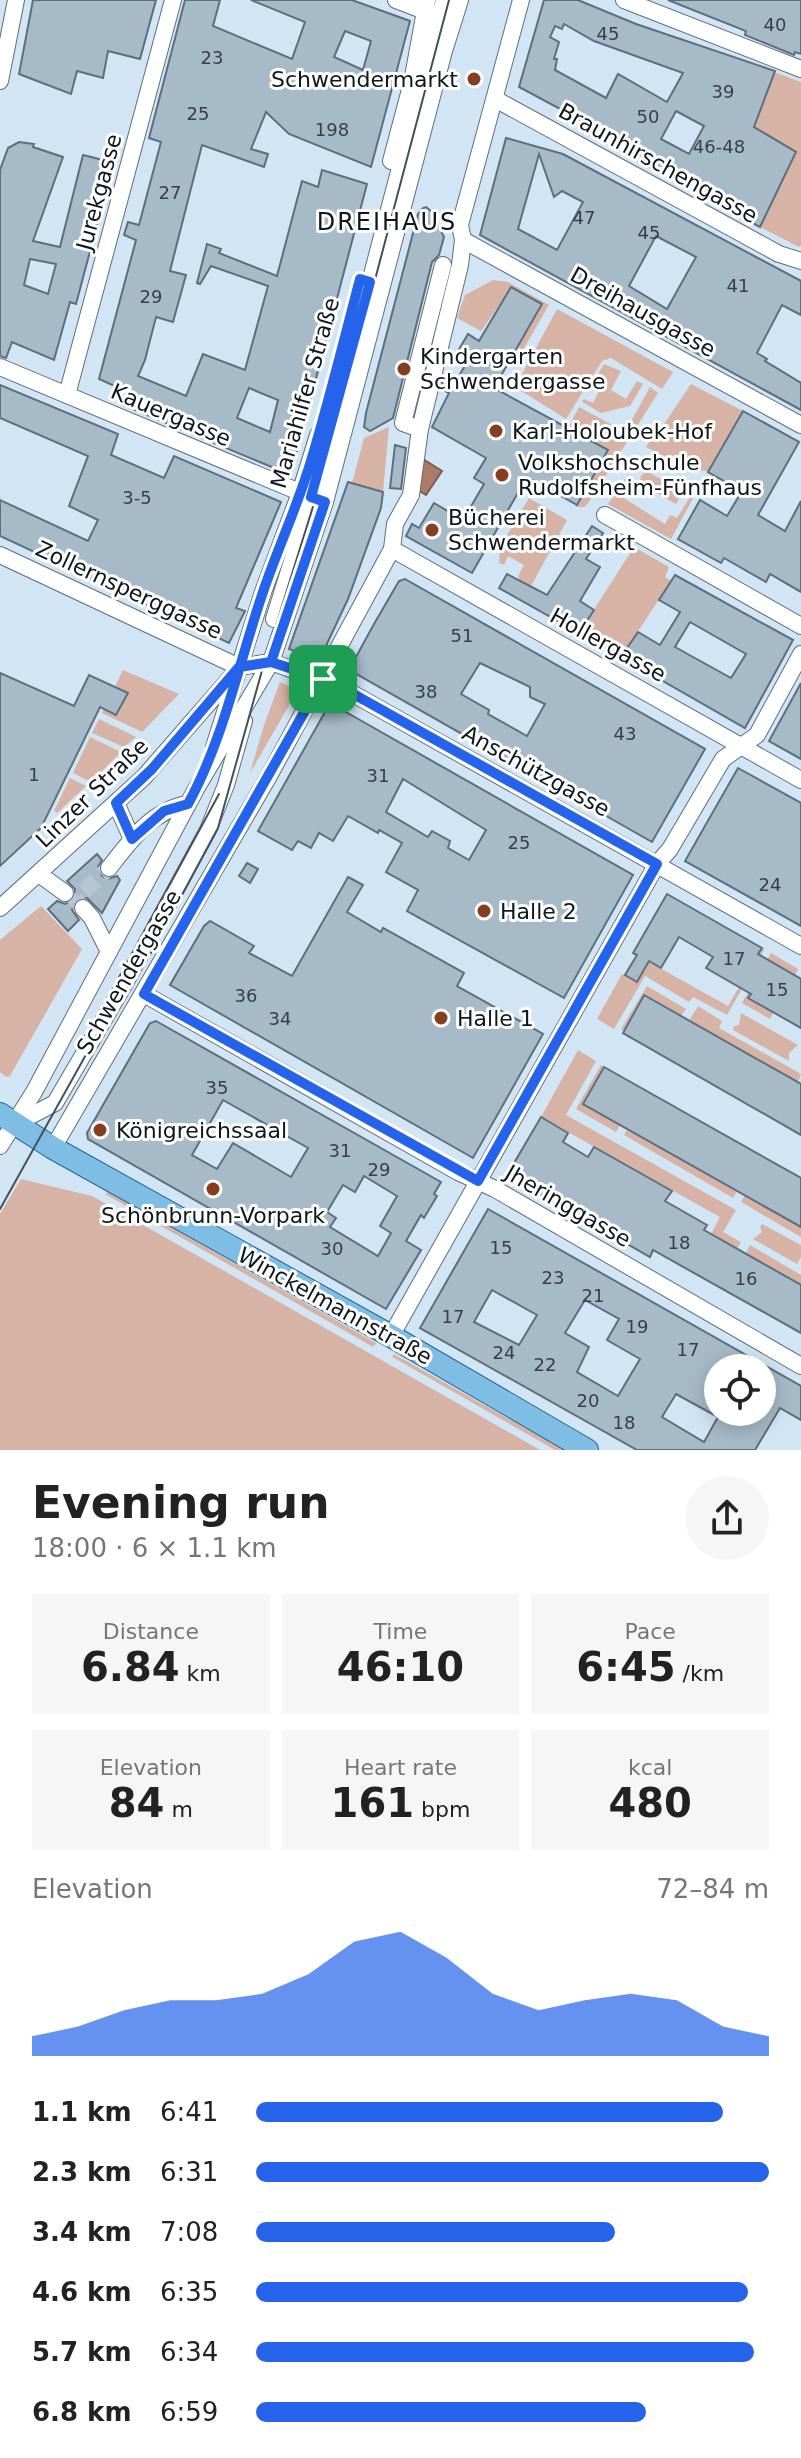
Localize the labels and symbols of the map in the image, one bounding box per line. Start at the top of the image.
house number: 40 [764,14,786,35]
house number: 45 [597,23,619,44]
house number: 23 [201,47,223,68]
place label: Schwendermarkt [271,67,458,92]
marker: Schwendermarkt [465,70,483,88]
house number: 39 [712,81,734,102]
street label: Braunhirschengasse [554,98,762,228]
house number: 25 [187,103,209,124]
house number: 50 [637,106,659,127]
house number: 198 [315,119,349,140]
street label: Jurekgasse [71,131,126,255]
house number: 46-48 [693,136,745,157]
house number: 27 [159,182,181,203]
house number: 47 [573,207,595,228]
district label: DREIHAUS [317,208,457,236]
house number: 45 [638,222,660,243]
street label: Dreihausgasse [566,262,720,362]
house number: 41 [727,275,749,296]
house number: 29 [140,286,162,307]
street label: Mariahilfer Straße [266,295,344,491]
place label: Kindergarten Schwendergasse [420,344,606,394]
marker: Kindergarten Schwendergasse [395,360,413,378]
street label: Kauergasse [107,379,235,451]
place label: Karl-Holoubek-Hof [512,419,713,444]
marker: Karl-Holoubek-Hof [487,422,505,440]
place label: Volkshochschule Rudolfsheim-Fünfhaus [518,450,762,500]
marker: Volkshochschule Rudolfsheim-Fünfhaus [493,466,511,484]
house number: 3-5 [122,487,152,508]
place label: Bücherei Schwendermarkt [448,505,635,555]
marker: Bücherei Schwendermarkt [423,521,441,539]
street label: Zollernsperggasse [32,536,226,644]
street label: Hollergasse [546,603,670,687]
house number: 51 [451,625,473,646]
pin [289,645,357,713]
house number: 38 [415,681,437,702]
street label: Anschützgasse [458,720,614,822]
house number: 43 [614,723,636,744]
street label: Linzer Straße [31,733,153,853]
house number: 1 [28,764,40,785]
house number: 31 [367,765,389,786]
house number: 25 [508,832,530,853]
house number: 24 [759,874,781,895]
street label: Schwendergasse [72,885,186,1059]
place label: Halle 2 [500,899,577,924]
marker: Halle 2 [475,902,493,920]
house number: 17 [723,948,745,969]
house number: 15 [766,979,788,1000]
house number: 36 [235,985,257,1006]
place label: Halle 1 [457,1006,534,1031]
house number: 34 [269,1008,291,1029]
marker: Halle 1 [432,1009,450,1027]
house number: 35 [206,1077,228,1098]
place label: Königreichssaal [116,1118,287,1143]
marker: Königreichssaal [91,1121,109,1139]
house number: 31 [329,1140,351,1161]
house number: 29 [368,1159,390,1180]
street label: Jheringgasse [499,1159,635,1252]
marker: Schönbrunn-Vorpark [204,1180,222,1198]
place label: Schönbrunn-Vorpark [101,1203,325,1228]
house number: 18 [668,1232,690,1253]
house number: 15 [490,1237,512,1258]
house number: 30 [321,1238,343,1259]
street label: Winckelmannstraße [234,1242,436,1370]
house number: 23 [542,1267,564,1288]
house number: 16 [735,1268,757,1289]
house number: 21 [582,1285,604,1306]
house number: 17 [442,1306,464,1327]
house number: 19 [626,1316,648,1337]
house number: 17 [677,1339,699,1360]
house number: 24 [493,1342,515,1363]
house number: 22 [534,1354,556,1375]
house number: 20 [577,1390,599,1411]
house number: 18 [613,1412,635,1433]

